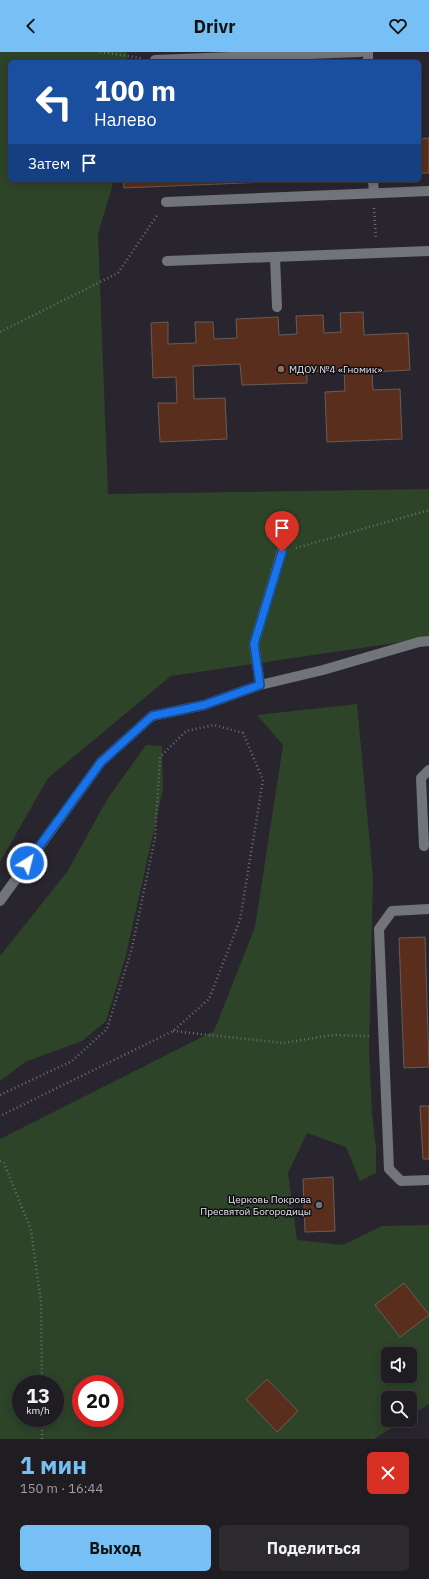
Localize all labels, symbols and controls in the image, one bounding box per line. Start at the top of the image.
icon: back [20,15,42,37]
text: Drivr [194,15,235,38]
icon: heart [387,15,409,37]
text: 100 m [94,72,176,109]
icon: left [28,76,80,128]
text: Налево [94,108,157,131]
icon: arrive [78,152,100,174]
text: Затем [28,154,70,173]
place label: МДОУ №4 «Гномик» [289,363,382,376]
marker: МДОУ №4 «Гномик» [276,364,286,374]
pin [265,511,299,552]
icon: arrive [271,517,293,539]
position arrow [6,842,48,884]
place label: Церковь Покрова Пресвятой Богородицы [200,1193,312,1218]
marker: Церковь Покрова Пресвятой Богородицы [314,1200,324,1210]
map controls [381,1347,417,1427]
button: sound [381,1347,417,1383]
speed limit sign: 20 [72,1375,124,1427]
text: 13 [26,1382,50,1409]
button: search [381,1391,417,1427]
text: km/h [26,1404,50,1417]
text: 1 мин [20,1449,87,1481]
button: close [367,1452,409,1494]
text: 150 m · 16:44 [20,1480,103,1497]
button: Выход [20,1525,211,1571]
button: Поделиться [219,1525,409,1571]

